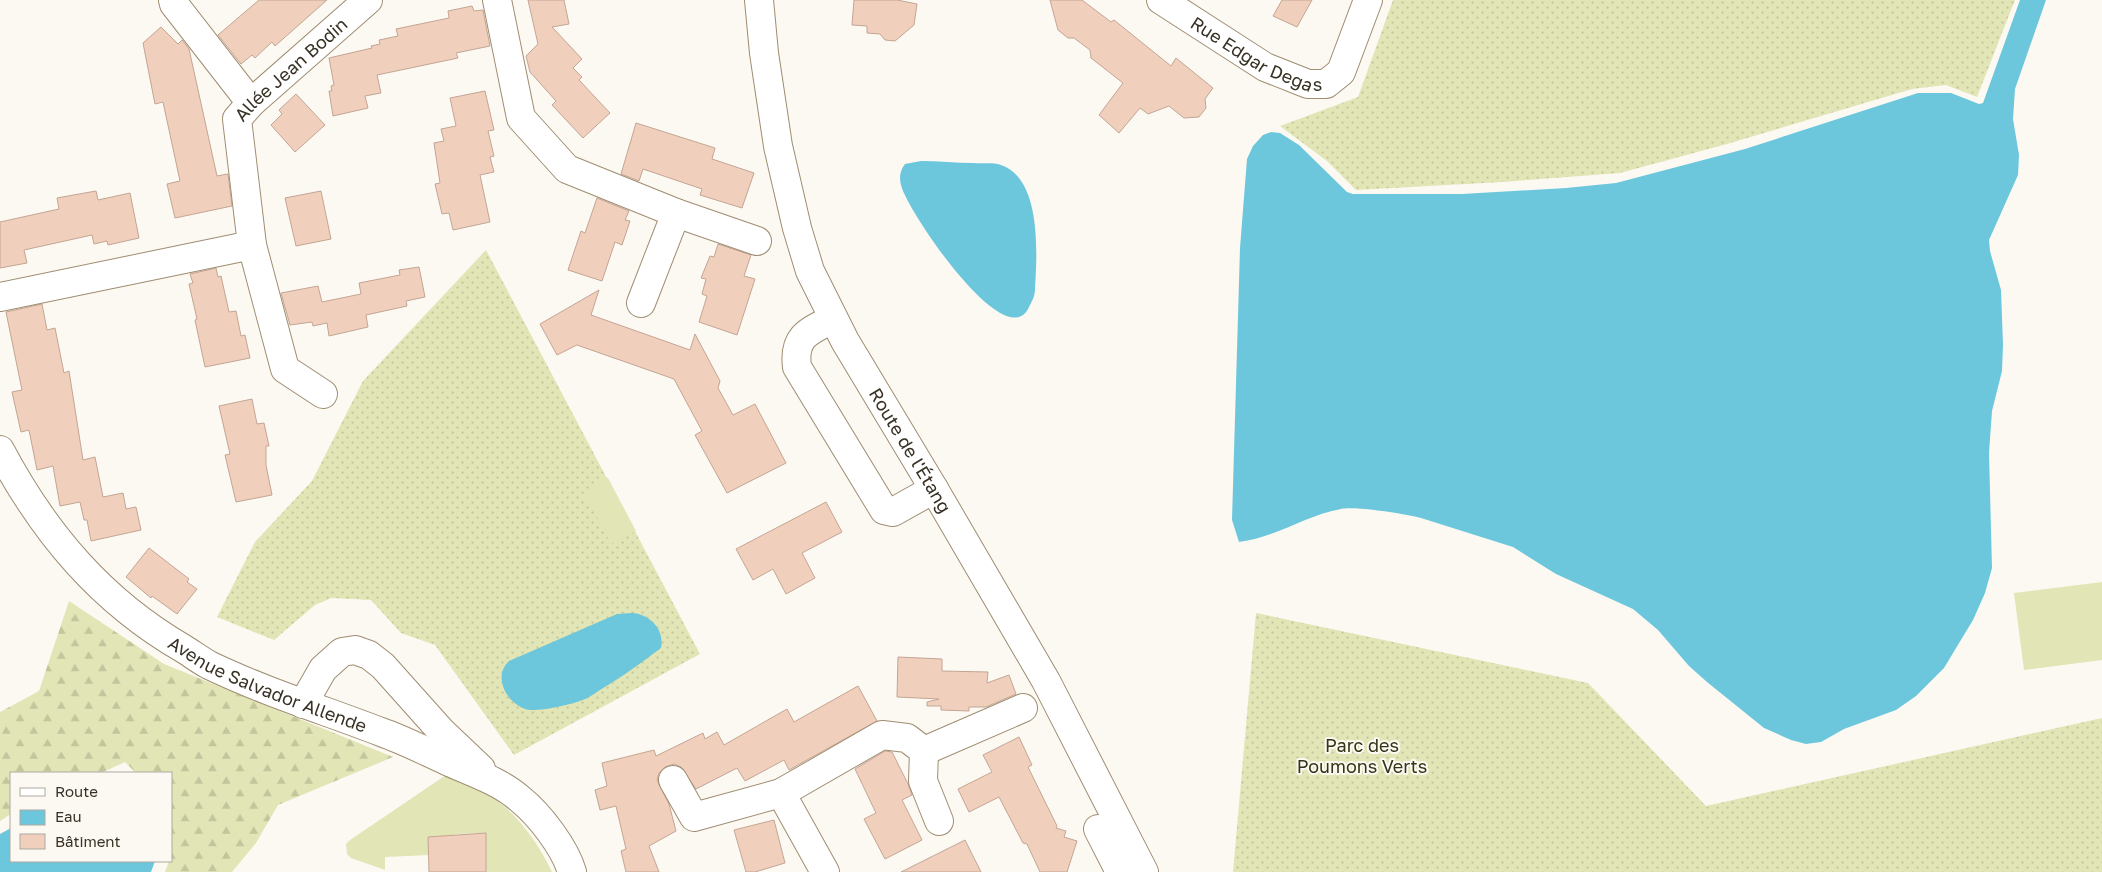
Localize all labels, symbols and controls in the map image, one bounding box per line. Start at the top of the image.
street label: Rue Edgar Degas [1187,11,1322,96]
street label: Allée Jean Bodin [229,13,352,125]
street label: Route de l'Étang [865,384,956,516]
street label: Avenue Salvador Allende [164,631,370,737]
park label: Parc des Poumons Verts [1297,734,1427,777]
legend [10,772,172,862]
text: Route [55,782,98,800]
text: Eau [55,807,82,825]
text: Bâtiment [55,832,120,850]

